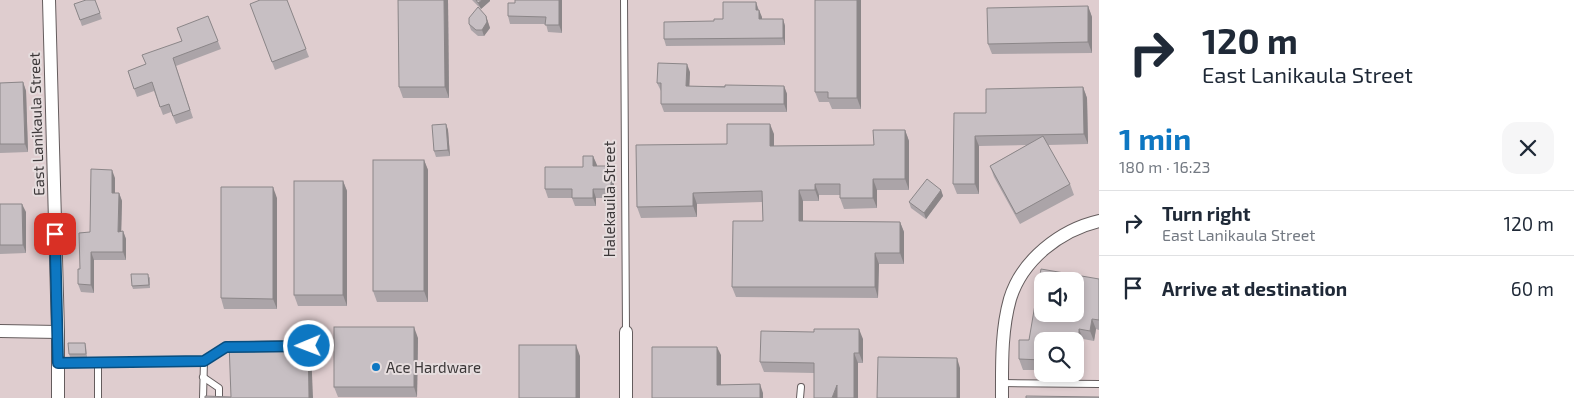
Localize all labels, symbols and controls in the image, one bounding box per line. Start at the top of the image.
text: 120 m [1202,19,1298,61]
icon: right [1119,20,1184,85]
street label: East Lanikaula Street [24,52,48,196]
text: East Lanikaula Street [1202,61,1413,87]
text: 1 min [1119,120,1191,156]
button: close [1502,122,1554,174]
street label: Halekauila Street [600,140,618,257]
text: 180 m · 16:23 [1119,157,1210,176]
text: Turn right [1162,202,1250,225]
icon: right [1119,209,1147,237]
text: 120 m [1503,212,1554,235]
pin [34,213,76,255]
icon: arrive [41,220,69,248]
text: East Lanikaula Street [1162,225,1315,244]
map controls [1034,272,1084,382]
button: sound [1034,272,1084,322]
icon: arrive [1119,274,1147,302]
text: Arrive at destination [1162,277,1347,300]
text: 60 m [1511,277,1554,300]
position arrow [282,319,334,371]
button: search [1034,332,1084,382]
place label: Ace Hardware [386,358,481,376]
marker: Ace Hardware [370,361,382,373]

